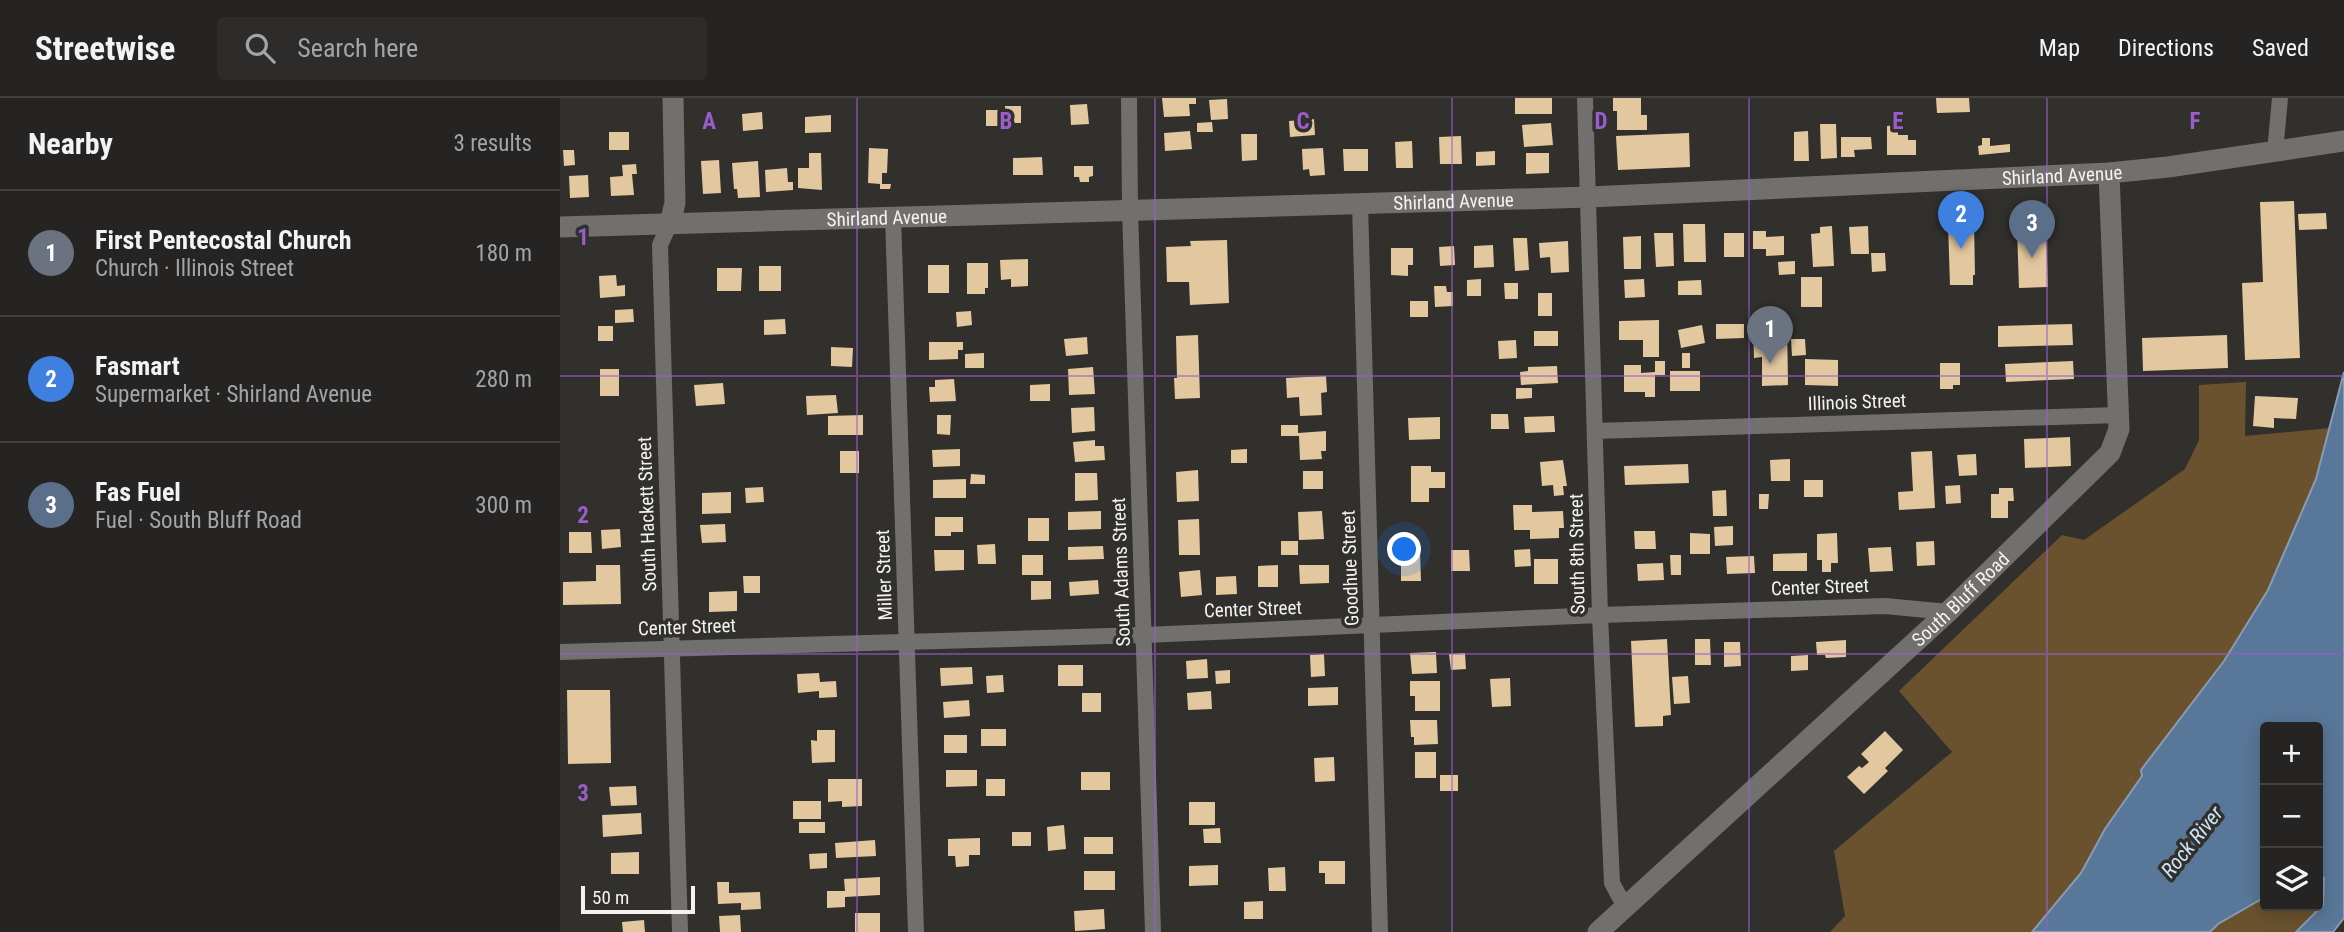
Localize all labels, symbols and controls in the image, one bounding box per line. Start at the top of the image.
search box [217,17,707,80]
text: Streetwise [35,29,175,68]
icon: search [241,29,279,67]
text: Search here [297,33,418,63]
text: Map [2039,34,2080,62]
text: Directions [2118,34,2214,62]
text: Saved [2252,34,2309,62]
text: A [702,108,716,135]
text: B [1000,108,1012,135]
text: C [1296,108,1310,135]
text: D [1595,108,1608,135]
text: E [1892,108,1904,135]
text: F [2190,108,2201,135]
text: Nearby [28,126,113,161]
text: 3 results [454,130,532,157]
street label: Shirland Avenue [2001,160,2123,189]
street label: Shirland Avenue [1393,188,1514,214]
pin: 2 [1938,191,1984,249]
pin: 3 [2009,200,2055,258]
street label: Shirland Avenue [826,204,947,231]
text: 1 [577,224,589,251]
text: First Pentecostal Church [95,225,352,255]
text: 1 [45,240,57,267]
text: 180 m [475,240,532,267]
text: Church · Illinois Street [95,255,294,282]
pin: 1 [1747,306,1793,364]
text: Fasmart [95,351,180,381]
text: 2 [45,366,57,393]
text: 280 m [475,366,532,393]
text: Supermarket · Shirland Avenue [95,381,372,408]
street label: Illinois Street [1807,389,1907,415]
street label: South Hackett Street [633,436,661,592]
text: Fas Fuel [95,477,181,507]
text: 3 [45,492,57,519]
text: 300 m [475,492,532,519]
street label: South 8th Street [1564,493,1590,615]
street label: South Adams Street [1107,497,1135,647]
text: 2 [577,502,589,529]
text: Fuel · South Bluff Road [95,507,302,534]
street label: Goodhue Street [1336,510,1364,626]
street label: Miller Street [871,529,897,621]
your location [1387,532,1421,566]
street label: South Bluff Road [1907,547,2014,651]
street label: Center Street [1771,574,1869,600]
street label: Center Street [1204,596,1302,622]
street label: Center Street [638,614,736,640]
map controls [2260,722,2323,911]
button: + [2260,722,2323,785]
text: 3 [577,780,589,807]
button: − [2260,785,2323,848]
water label: Rock River [2156,801,2228,882]
button: layers [2260,848,2323,911]
scale bar [581,883,695,915]
text: 50 m [592,886,629,909]

